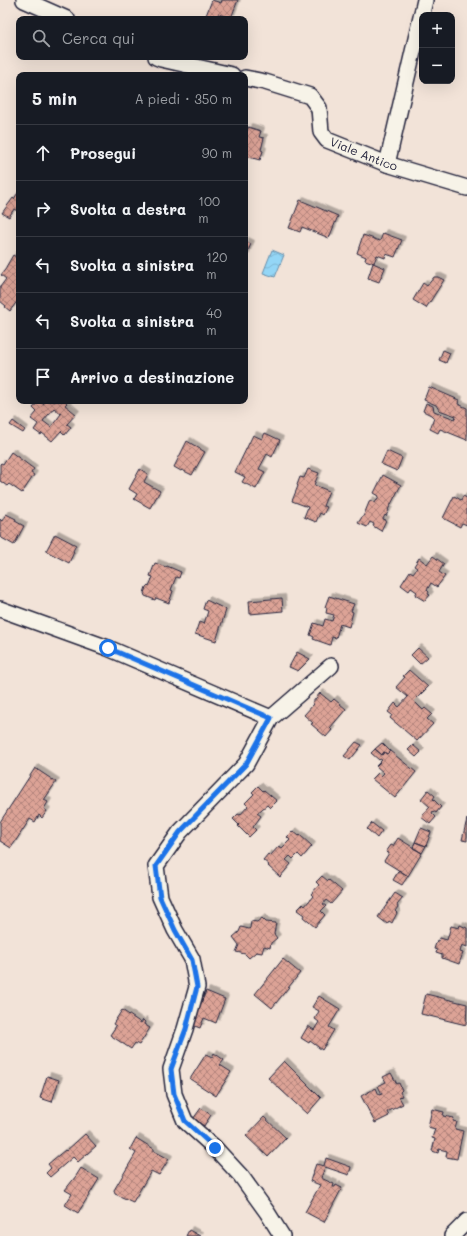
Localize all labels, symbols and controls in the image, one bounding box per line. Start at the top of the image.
map controls [419,12,455,84]
button: + [419,12,455,48]
search box [16,16,248,60]
icon: search [30,27,52,49]
text: Cerca qui [62,28,135,48]
button: − [419,48,455,84]
text: 5 min [32,87,77,109]
text: A piedi · 350 m [135,90,232,107]
street label: Viale Antico [328,133,400,174]
icon: ahead [32,142,54,164]
text: Prosegui [70,143,136,163]
text: 90 m [202,144,232,161]
text: 100 m [198,192,220,226]
icon: right [32,198,54,220]
text: Svolta a destra [70,199,186,219]
text: 120 m [206,248,227,282]
icon: left [32,254,54,276]
text: Svolta a sinistra [70,255,194,275]
text: 40 m [206,304,222,338]
icon: left [32,310,54,332]
text: Svolta a sinistra [70,311,194,331]
icon: arrive [32,366,54,388]
text: Arrivo a destinazione [70,367,234,387]
route start [99,639,117,657]
route end [206,1139,224,1157]

